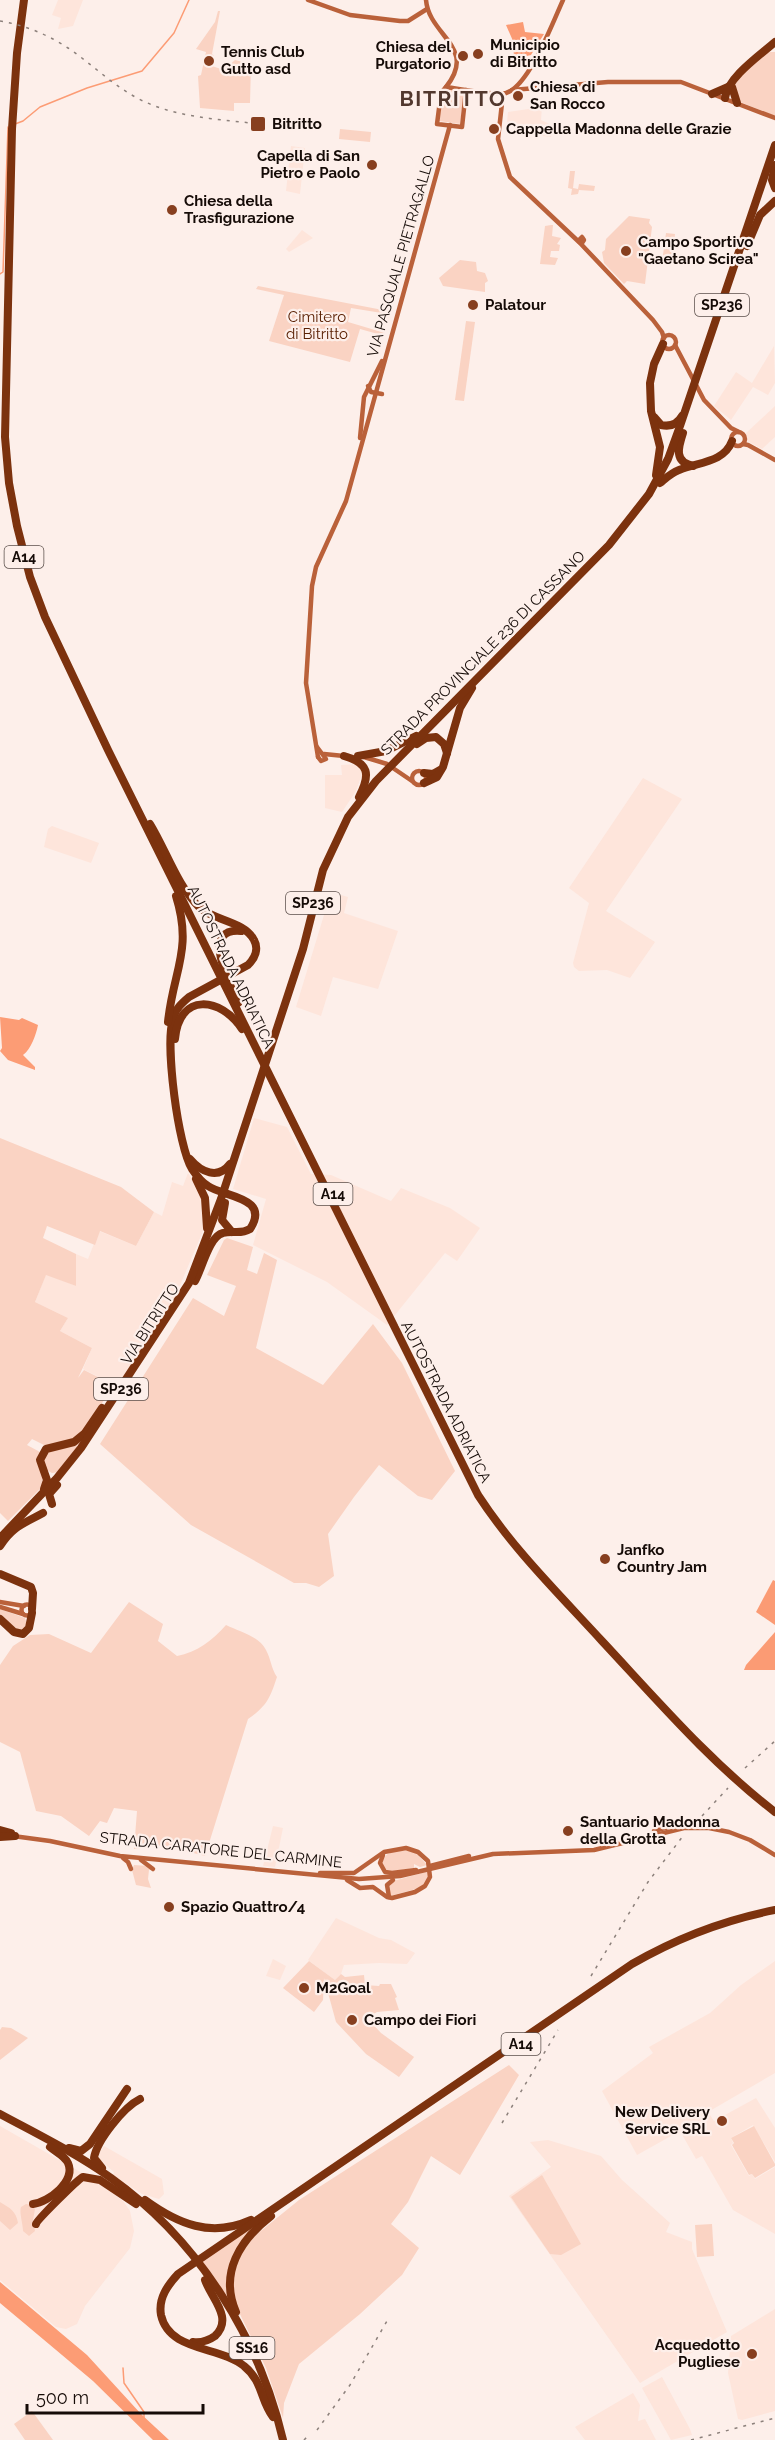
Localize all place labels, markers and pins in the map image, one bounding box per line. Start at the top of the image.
place label: Municipio di Bitritto [490,36,560,71]
place label: Chiesa del Purgatorio [375,38,451,73]
place label: Tennis Club Gutto asd [221,43,305,78]
marker: Municipio di Bitritto [471,47,485,61]
marker: Chiesa del Purgatorio [456,49,470,63]
marker: Tennis Club Gutto asd [202,54,216,68]
place label: Chiesa di San Rocco [530,78,605,113]
marker: Chiesa di San Rocco [511,89,525,103]
marker: Bitritto [249,115,267,133]
place label: Bitritto [272,115,322,133]
place label: Cappella Madonna delle Grazie [506,120,731,138]
marker: Cappella Madonna delle Grazie [487,122,501,136]
place label: Capella di San Pietro e Paolo [257,147,360,182]
marker: Capella di San Pietro e Paolo [365,158,379,172]
place label: Chiesa della Trasfigurazione [184,192,294,227]
marker: Chiesa della Trasfigurazione [165,203,179,217]
place label: Campo Sportivo "Gaetano Scirea" [638,233,759,268]
marker: Campo Sportivo "Gaetano Scirea" [619,244,633,258]
place label: Palatour [485,296,546,314]
marker: Palatour [466,298,480,312]
place label: Janfko Country Jam [617,1541,707,1576]
marker: Janfko Country Jam [598,1552,612,1566]
place label: Santuario Madonna della Grotta [580,1813,720,1848]
marker: Santuario Madonna della Grotta [561,1824,575,1838]
place label: Spazio Quattro/4 [181,1898,306,1916]
marker: Spazio Quattro/4 [162,1900,176,1914]
place label: M2Goal [316,1979,371,1997]
marker: M2Goal [297,1981,311,1995]
place label: Campo dei Fiori [364,2011,476,2029]
marker: Campo dei Fiori [345,2013,359,2027]
place label: New Delivery Service SRL [615,2103,711,2138]
marker: New Delivery Service SRL [715,2114,729,2128]
place label: Acquedotto Pugliese [655,2336,740,2371]
marker: Acquedotto Pugliese [745,2347,759,2361]

